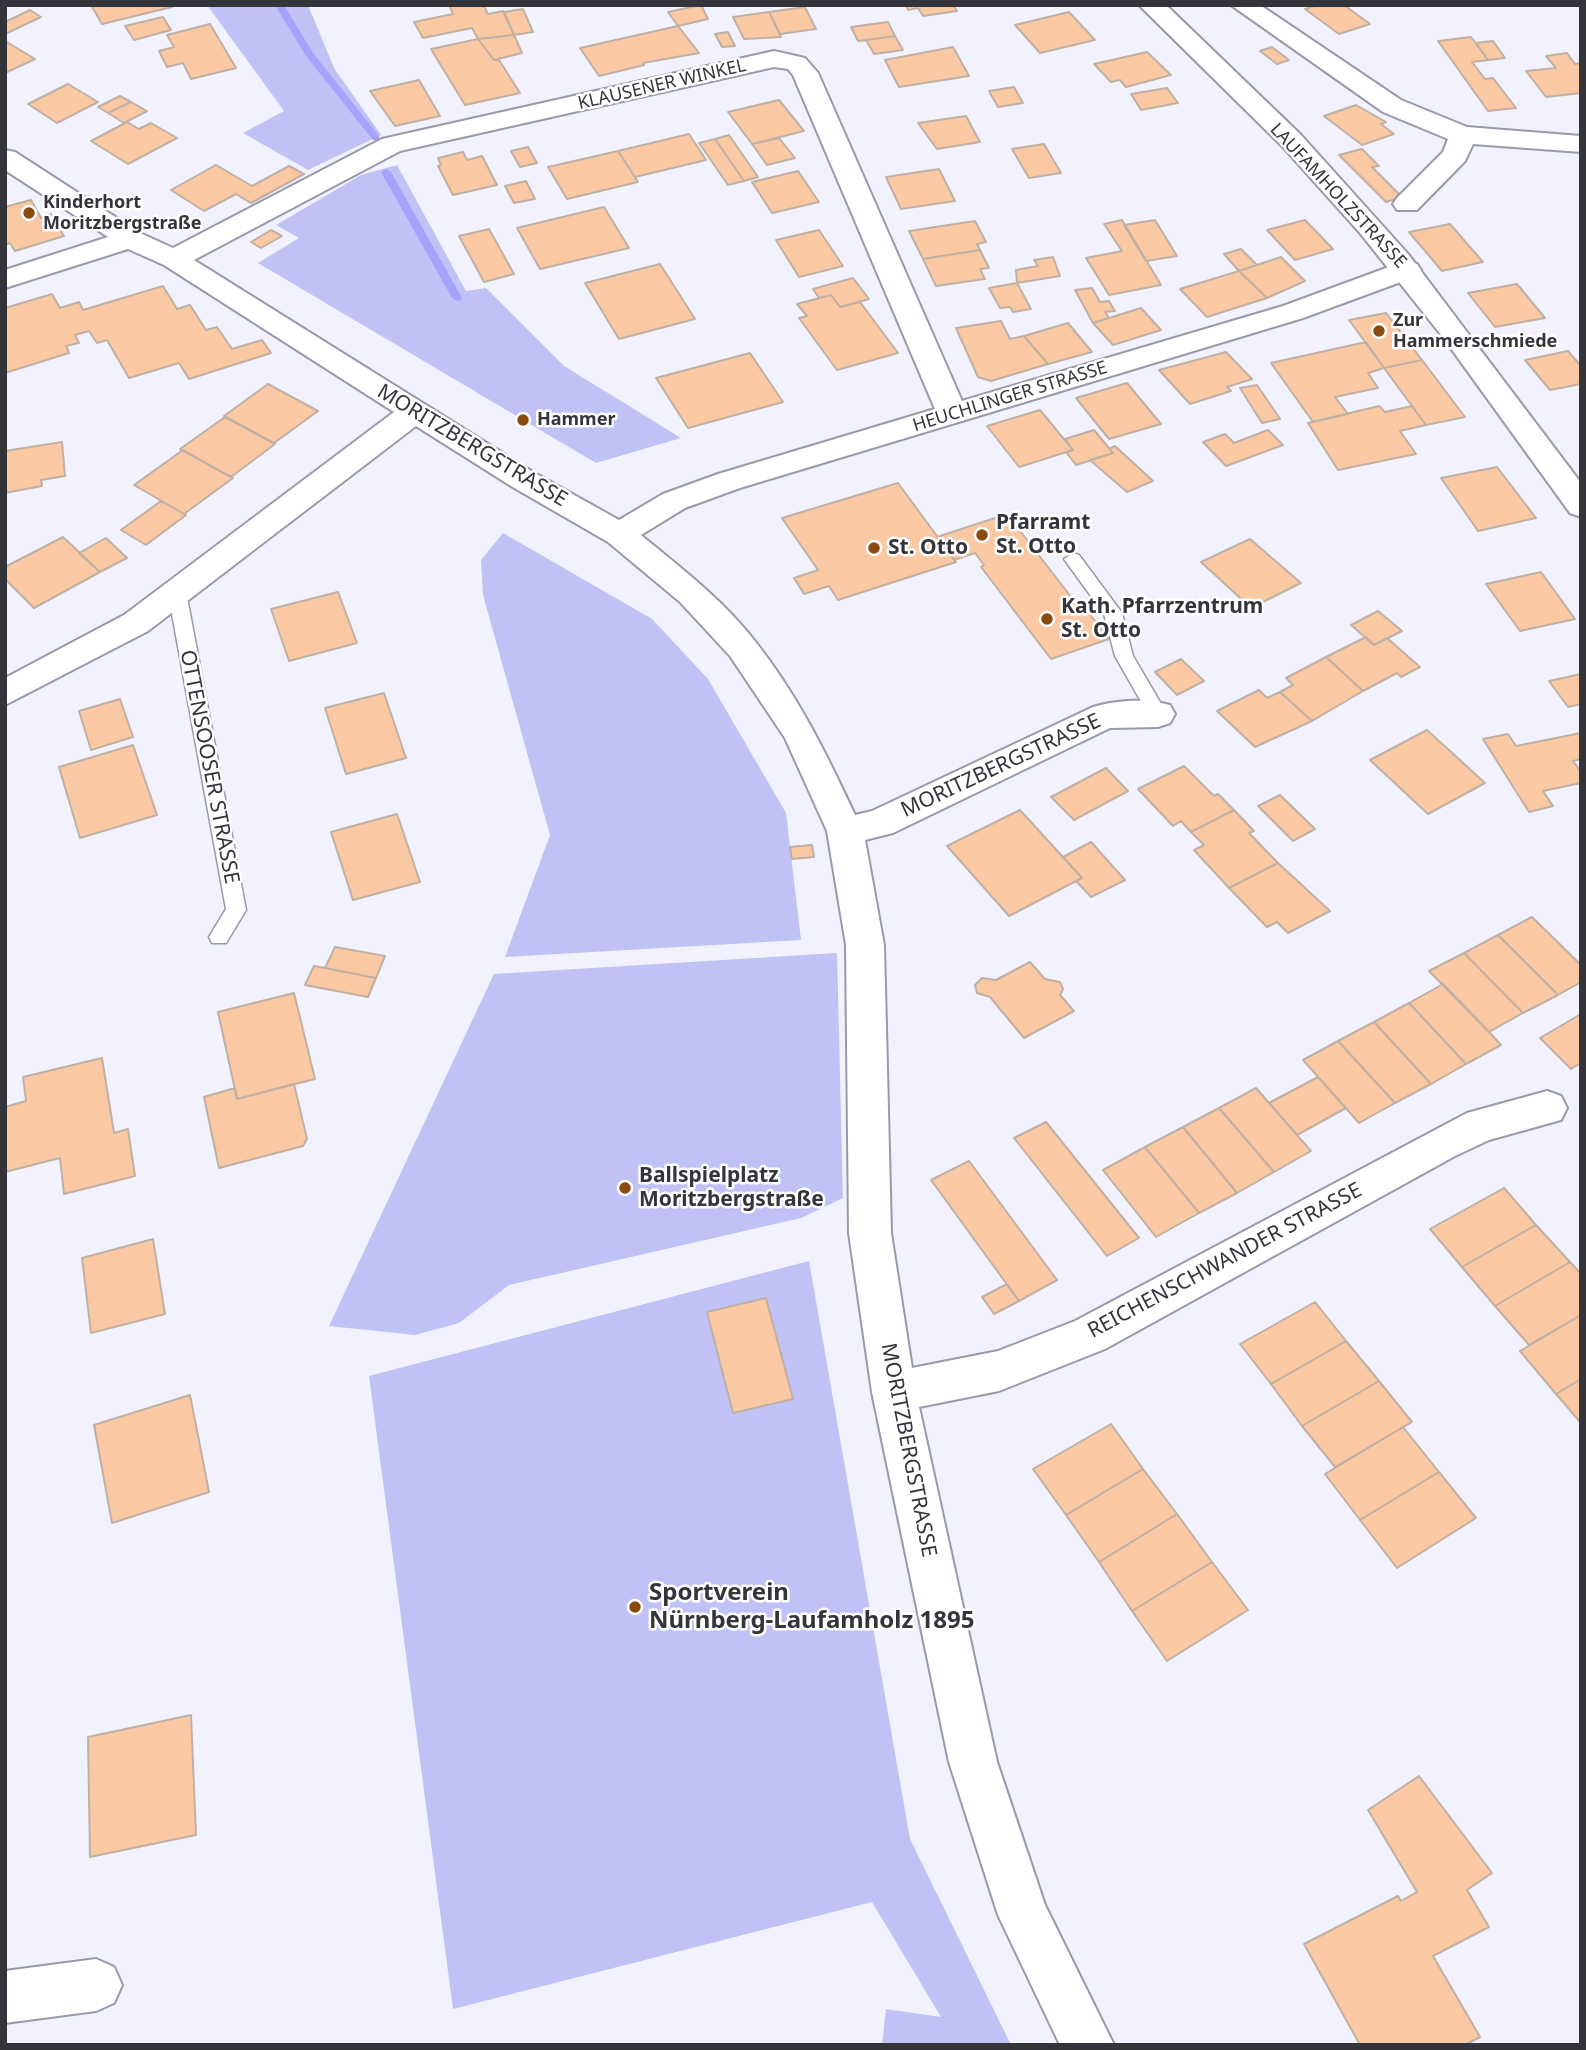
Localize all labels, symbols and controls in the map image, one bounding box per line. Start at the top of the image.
street label: KLAUSENER WINKEL [576,55,748,115]
street label: LAUFAMHOLZSTRASSE [1265,119,1411,273]
place label: Kinderhort Moritzbergstraße [43,192,201,234]
marker: Kinderhort Moritzbergstraße [21,205,37,221]
place label: Zur Hammerschmiede [1393,310,1557,352]
marker: Zur Hammerschmiede [1371,323,1387,339]
street label: HEUCHLINGER STRASSE [910,357,1110,437]
street label: MORITZBERGSTRASSE [372,379,572,513]
place label: Hammer [537,409,615,431]
marker: Hammer [515,412,531,428]
place label: Pfarramt St. Otto [996,510,1090,560]
marker: Pfarramt St. Otto [974,527,990,543]
place label: St. Otto [888,535,968,561]
marker: St. Otto [866,540,882,556]
place label: Kath. Pfarrzentrum St. Otto [1061,594,1263,644]
marker: Kath. Pfarrzentrum St. Otto [1039,611,1055,627]
street label: OTTENSOOSER STRASSE [174,648,244,886]
street label: MORITZBERGSTRASSE [897,709,1105,823]
place label: Ballspielplatz Moritzbergstraße [639,1163,824,1213]
street label: REICHENSCHWANDER STRASSE [1084,1178,1366,1344]
marker: Ballspielplatz Moritzbergstraße [617,1180,633,1196]
street label: MORITZBERGSTRASSE [875,1341,941,1559]
place label: Sportverein Nürnberg-Laufamholz 1895 [649,1579,974,1635]
marker: Sportverein Nürnberg-Laufamholz 1895 [627,1599,643,1615]

